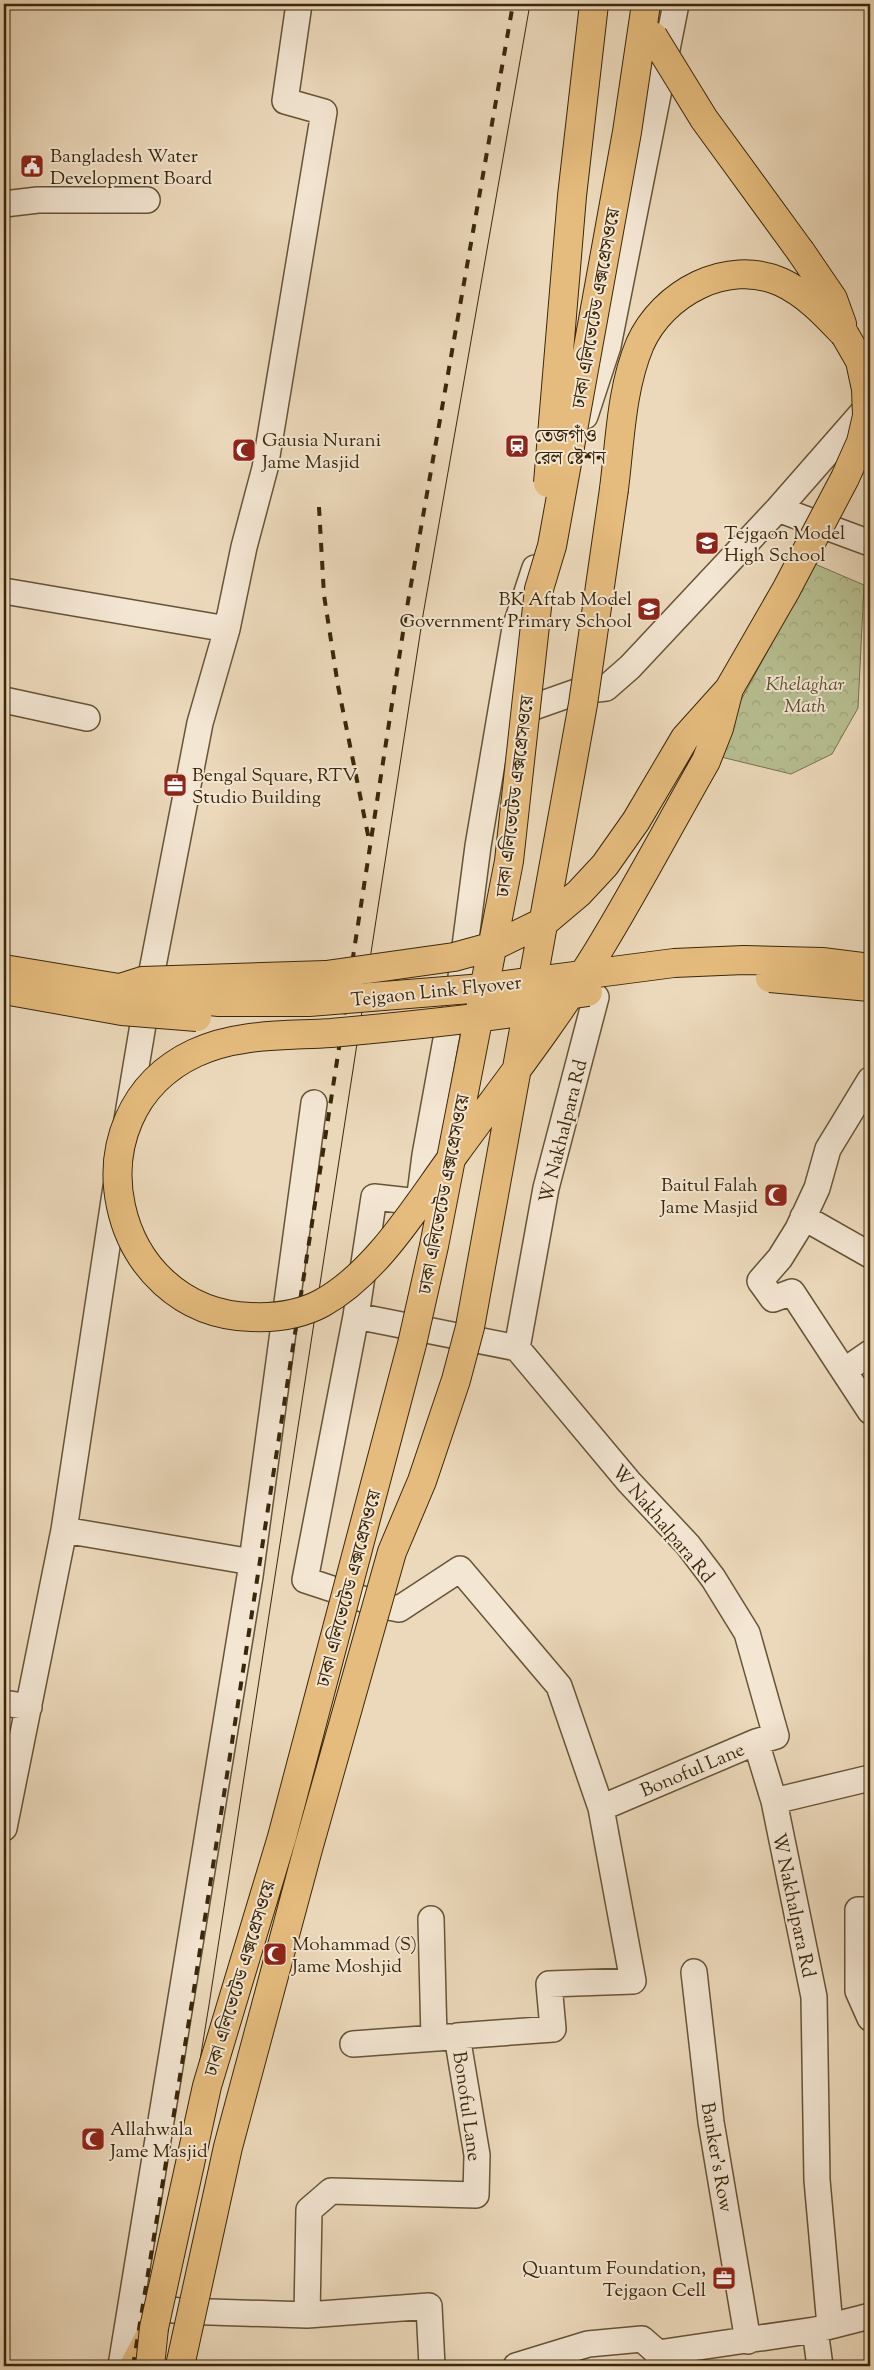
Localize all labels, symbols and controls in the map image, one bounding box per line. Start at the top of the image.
place label: Bangladesh Water Development Board [50,144,213,193]
public building icon: Bangladesh Water Development Board [19,153,45,179]
street label: ঢাকা এলিভেটেড এক্সপ্রেসওয়ে [566,205,629,412]
place label: তেজগাঁও রেল ষ্টেশন [534,424,607,473]
place label: Gausia Nurani Jame Masjid [261,428,381,477]
station icon: তেজগাঁও রেল ষ্টেশন [504,433,530,459]
mosque icon: Gausia Nurani Jame Masjid [231,437,257,463]
place label: Tejgaon Model High School [724,521,845,570]
school or university icon: Tejgaon Model High School [694,530,720,556]
place label: BK Aftab Model Government Primary School [399,587,632,636]
school or university icon: BK Aftab Model Government Primary School [636,596,662,622]
park label: Khelaghar Math [766,672,845,721]
street label: ঢাকা এলিভেটেড এক্সপ্রেসওয়ে [491,693,542,900]
place label: Bengal Square, RTV Studio Building [192,763,357,812]
office icon: Bengal Square, RTV Studio Building [162,772,188,798]
street label: Tejgaon Link Flyover [350,970,523,1015]
street label: W Nakhalpara Rd [534,1057,595,1206]
street label: ঢাকা এলিভেটেড এক্সপ্রেসওয়ে [413,1092,478,1298]
place label: Baitul Falah Jame Masjid [659,1173,758,1222]
mosque icon: Baitul Falah Jame Masjid [763,1182,789,1208]
street label: W Nakhalpara Rd [604,1460,720,1590]
street label: ঢাকা এলিভেটেড এক্সপ্রেসওয়ে [311,1486,390,1691]
street label: Bonoful Lane [637,1737,749,1805]
street label: W Nakhalpara Rd [764,1831,821,1981]
street label: ঢাকা এলিভেটেড এক্সপ্রেসওয়ে [199,1877,284,2081]
place label: Mohammad (S) Jame Moshjid [291,1932,417,1981]
mosque icon: Mohammad (S) Jame Moshjid [262,1941,288,1967]
street label: Bonoful Lane [444,2050,487,2163]
street label: Banker's Row [693,2100,738,2214]
place label: Allahwala Jame Masjid [109,2117,208,2166]
mosque icon: Allahwala Jame Masjid [80,2126,106,2152]
place label: Quantum Foundation, Tejgaon Cell [522,2256,706,2305]
office icon: Quantum Foundation, Tejgaon Cell [711,2265,737,2291]

